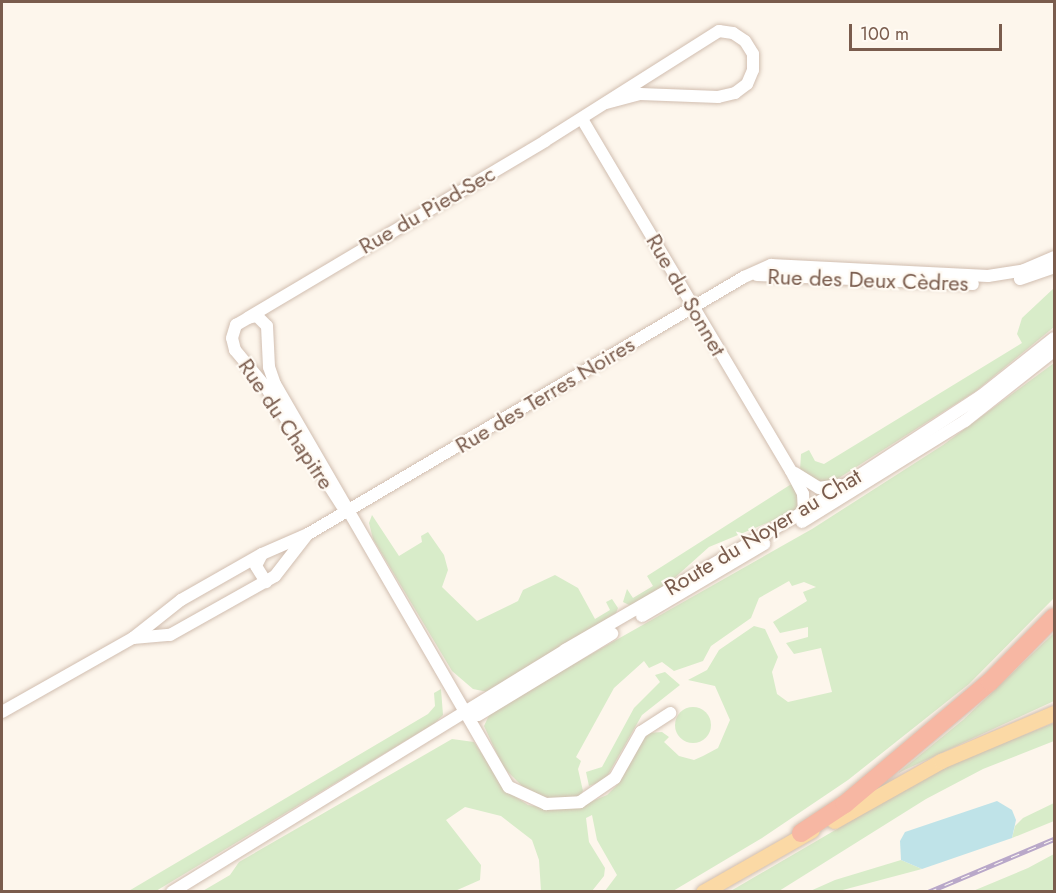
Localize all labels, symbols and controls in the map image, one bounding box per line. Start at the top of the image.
scale bar [852,12,1005,50]
text: 100 m [860,21,909,47]
street label: Rue du Pied-Sec [354,160,500,260]
street label: Rue du Sonnet [641,229,731,361]
street label: Rue des Deux Cèdres [767,263,969,297]
street label: Rue des Terres Noires [451,331,639,459]
street label: Rue du Chapitre [233,354,339,494]
street label: Route du Noyer au Chat [660,463,866,601]

